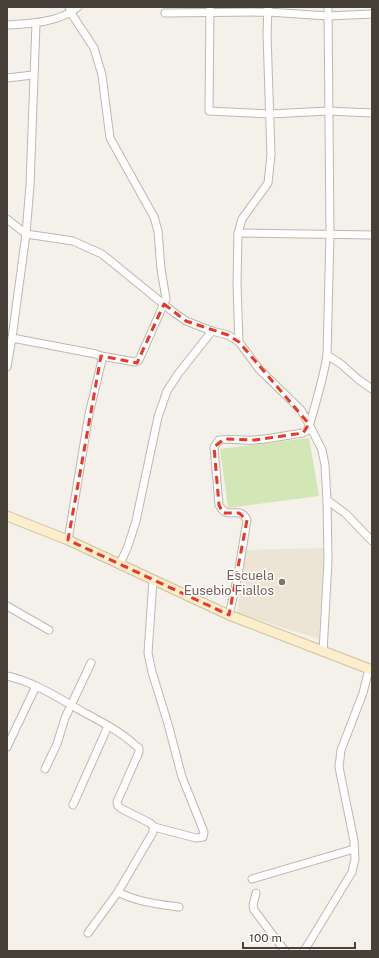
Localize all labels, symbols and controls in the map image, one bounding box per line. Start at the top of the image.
place label: Escuela Eusebio Fiallos [184,568,274,598]
marker: Escuela Eusebio Fiallos [277,577,287,587]
scale bar [243,924,355,950]
text: 100 m [249,931,282,945]

